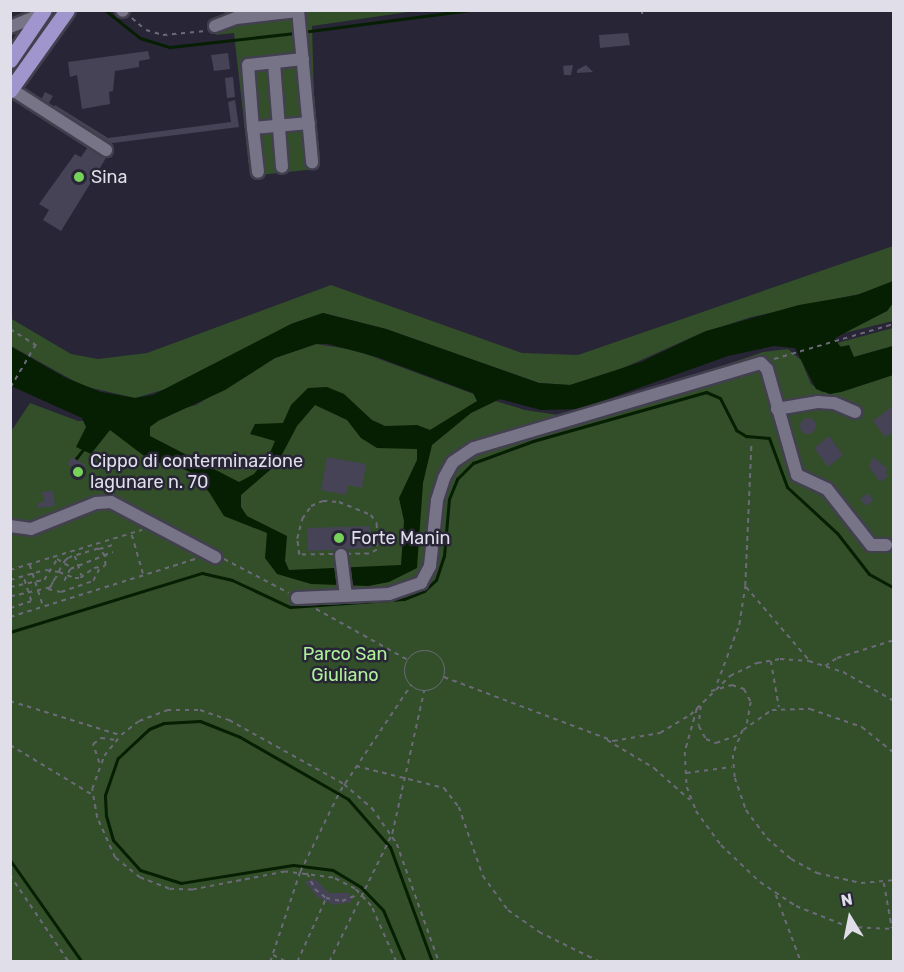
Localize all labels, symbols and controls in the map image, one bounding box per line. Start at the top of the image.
place label: Sina [91,166,127,188]
marker: Sina [72,170,86,184]
place label: Cippo di conterminazione lagunare n. 70 [90,451,303,494]
marker: Cippo di conterminazione lagunare n. 70 [71,465,85,479]
place label: Forte Manin [351,527,450,549]
marker: Forte Manin [332,531,346,545]
park label: Parco San Giuliano [303,644,387,686]
north arrow [820,888,880,948]
text: N [839,889,854,910]

